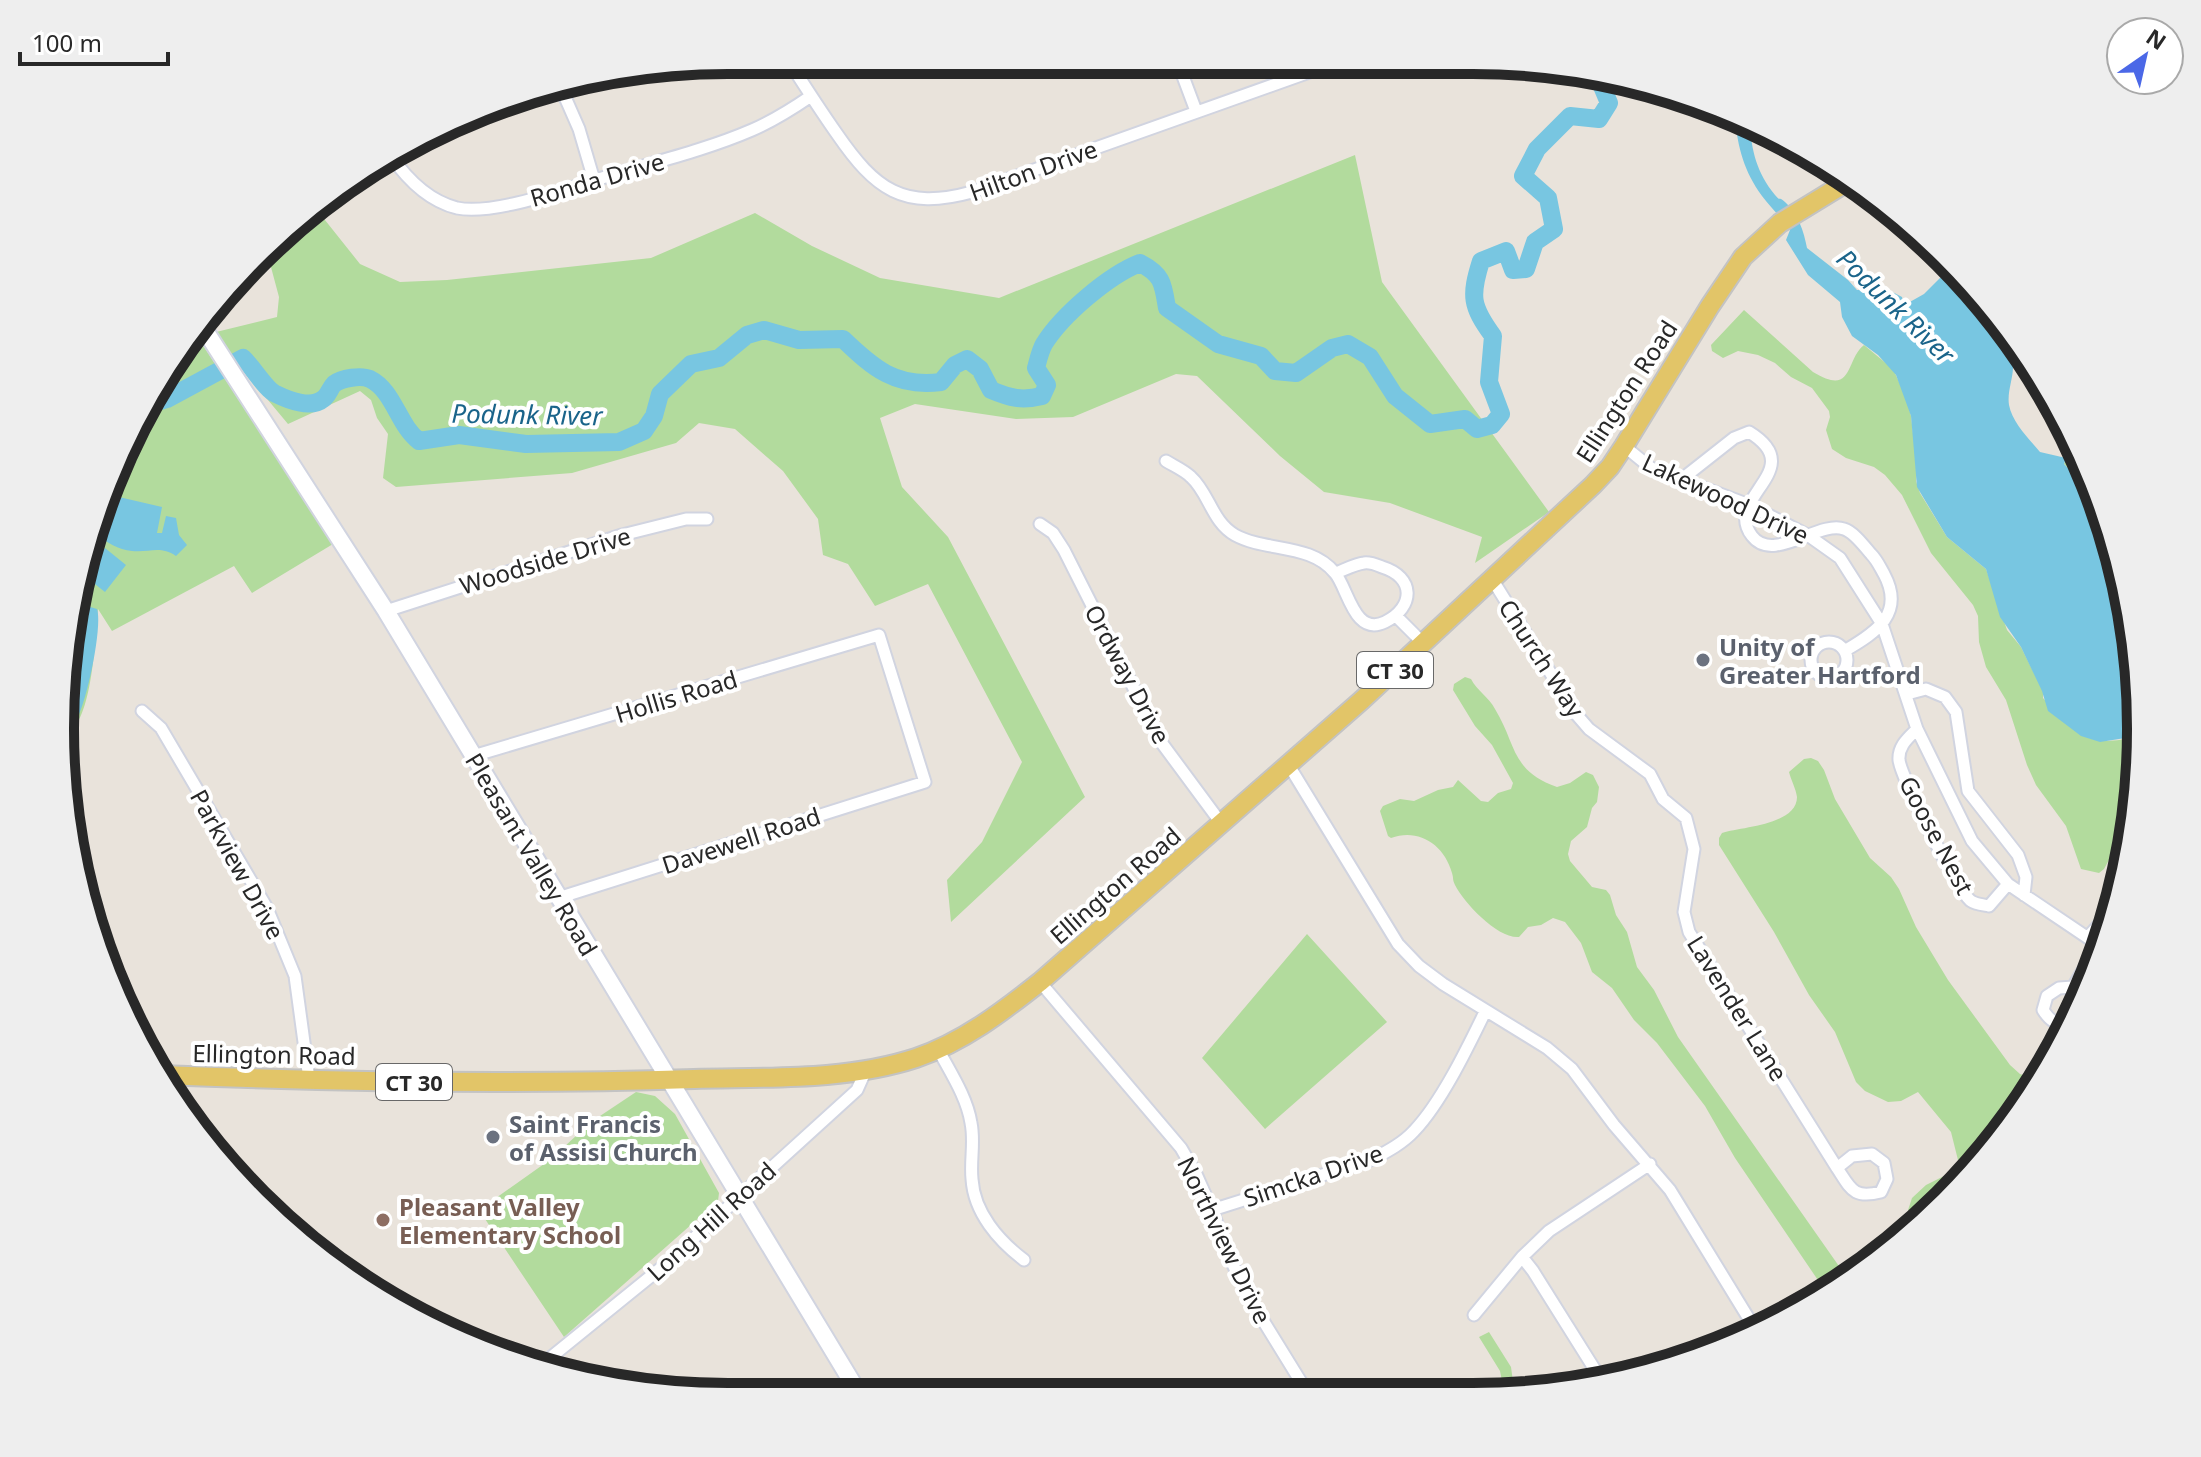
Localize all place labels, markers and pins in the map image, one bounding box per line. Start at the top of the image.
place label: Unity of Greater Hartford [1719,630,1921,691]
marker: Unity of Greater Hartford [1694,651,1712,669]
place label: Saint Francis of Assisi Church [509,1107,698,1168]
marker: Saint Francis of Assisi Church [484,1128,502,1146]
place label: Pleasant Valley Elementary School [399,1190,621,1251]
marker: Pleasant Valley Elementary School [374,1211,392,1229]

